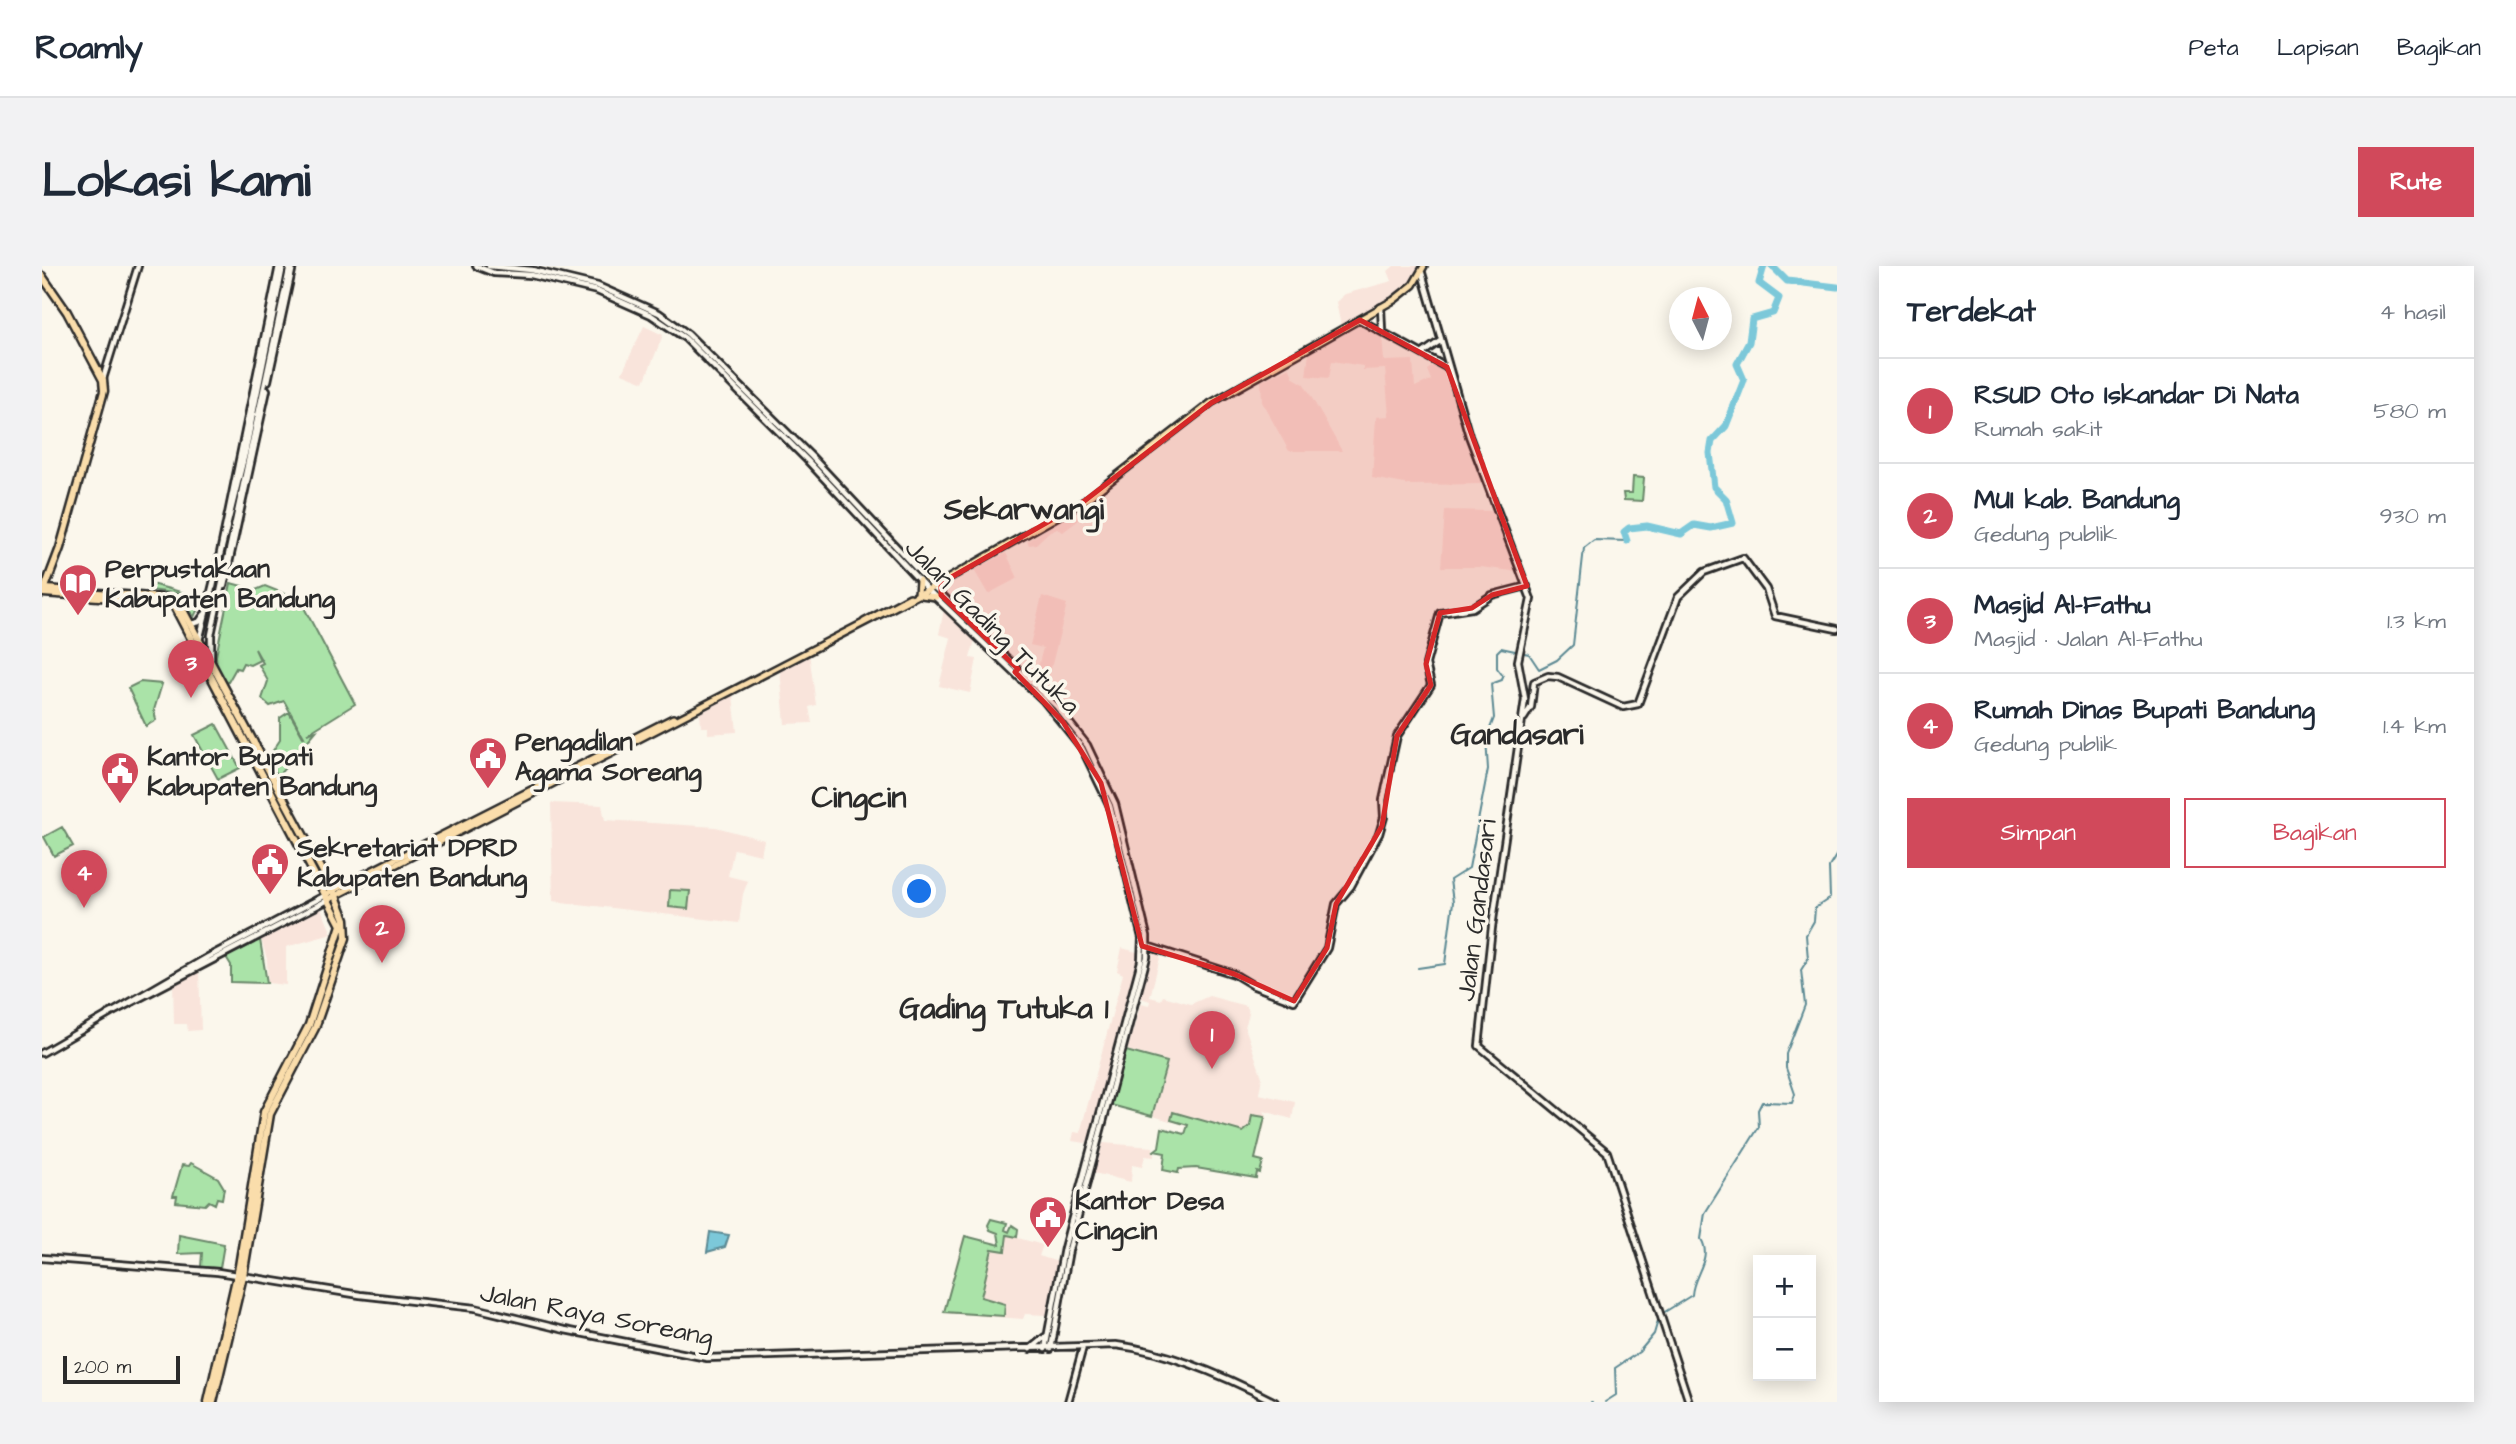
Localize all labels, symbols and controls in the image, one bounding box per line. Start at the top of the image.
text: Roamly [35,25,143,71]
text: Peta [2188,31,2239,65]
text: Lapisan [2277,31,2359,65]
text: Bagikan [2397,31,2481,65]
button: Rute [2358,147,2474,217]
text: Lokasi kami [42,148,311,216]
north arrow [1669,287,1732,350]
text: Terdekat [1907,291,2036,333]
text: 4 hasil [2379,296,2446,328]
text: RSUD Oto Iskandar Di Nata [1974,377,2299,413]
text: 1 [1929,395,1931,427]
text: 580 m [2373,395,2446,427]
text: Rumah sakit [1974,413,2102,445]
text: MUI kab. Bandung [1974,482,2180,518]
district label: Sekarwangi [943,489,1105,533]
text: 2 [1923,500,1937,532]
text: 930 m [2380,500,2446,532]
text: Gedung publik [1974,518,2117,550]
street label: Jalan Gading Tutuka [895,531,1088,724]
place label: Perpustakaan Kabupaten Bandung [105,551,336,620]
library icon: Perpustakaan Kabupaten Bandung [57,562,99,617]
text: Masjid Al-Fathu [1974,587,2151,623]
text: 3 [1924,605,1936,637]
text: 1.3 km [2387,605,2446,637]
text: Masjid · Jalan Al-Fathu [1974,623,2203,655]
pin: 3 [168,640,214,698]
text: Rumah Dinas Bupati Bandung [1974,692,2315,728]
text: 4 [1922,710,1938,742]
text: 1.4 km [2383,710,2446,742]
district label: Gandasari [1450,714,1584,756]
place label: Pengadilan Agama Soreang [515,724,702,793]
text: Gedung publik [1974,728,2117,760]
public building icon: Pengadilan Agama Soreang [467,735,509,790]
place label: Kantor Bupati Kabupaten Bandung [147,739,378,808]
public building icon: Kantor Bupati Kabupaten Bandung [99,750,141,805]
district label: Cingcin [812,777,906,821]
button: Simpan [1907,798,2170,868]
button: Bagikan [2184,798,2446,868]
street label: Jalan Gandasari [1448,817,1506,1003]
place label: Sekretariat DPRD Kabupaten Bandung [296,830,528,899]
public building icon: Sekretariat DPRD Kabupaten Bandung [249,841,291,896]
pin: 4 [61,850,107,908]
your location [902,874,936,908]
pin: 2 [359,905,405,963]
district label: Gading Tutuka 1 [899,988,1109,1032]
pin: 1 [1189,1011,1235,1069]
place label: Kantor Desa Cingcin [1075,1183,1225,1252]
public building icon: Kantor Desa Cingcin [1027,1194,1069,1249]
map controls [1753,1255,1816,1381]
button: + [1753,1255,1816,1318]
street label: Jalan Raya Soreang [477,1275,716,1357]
button: − [1753,1318,1816,1381]
scale bar [63,1353,180,1385]
text: 200 m [74,1354,131,1381]

